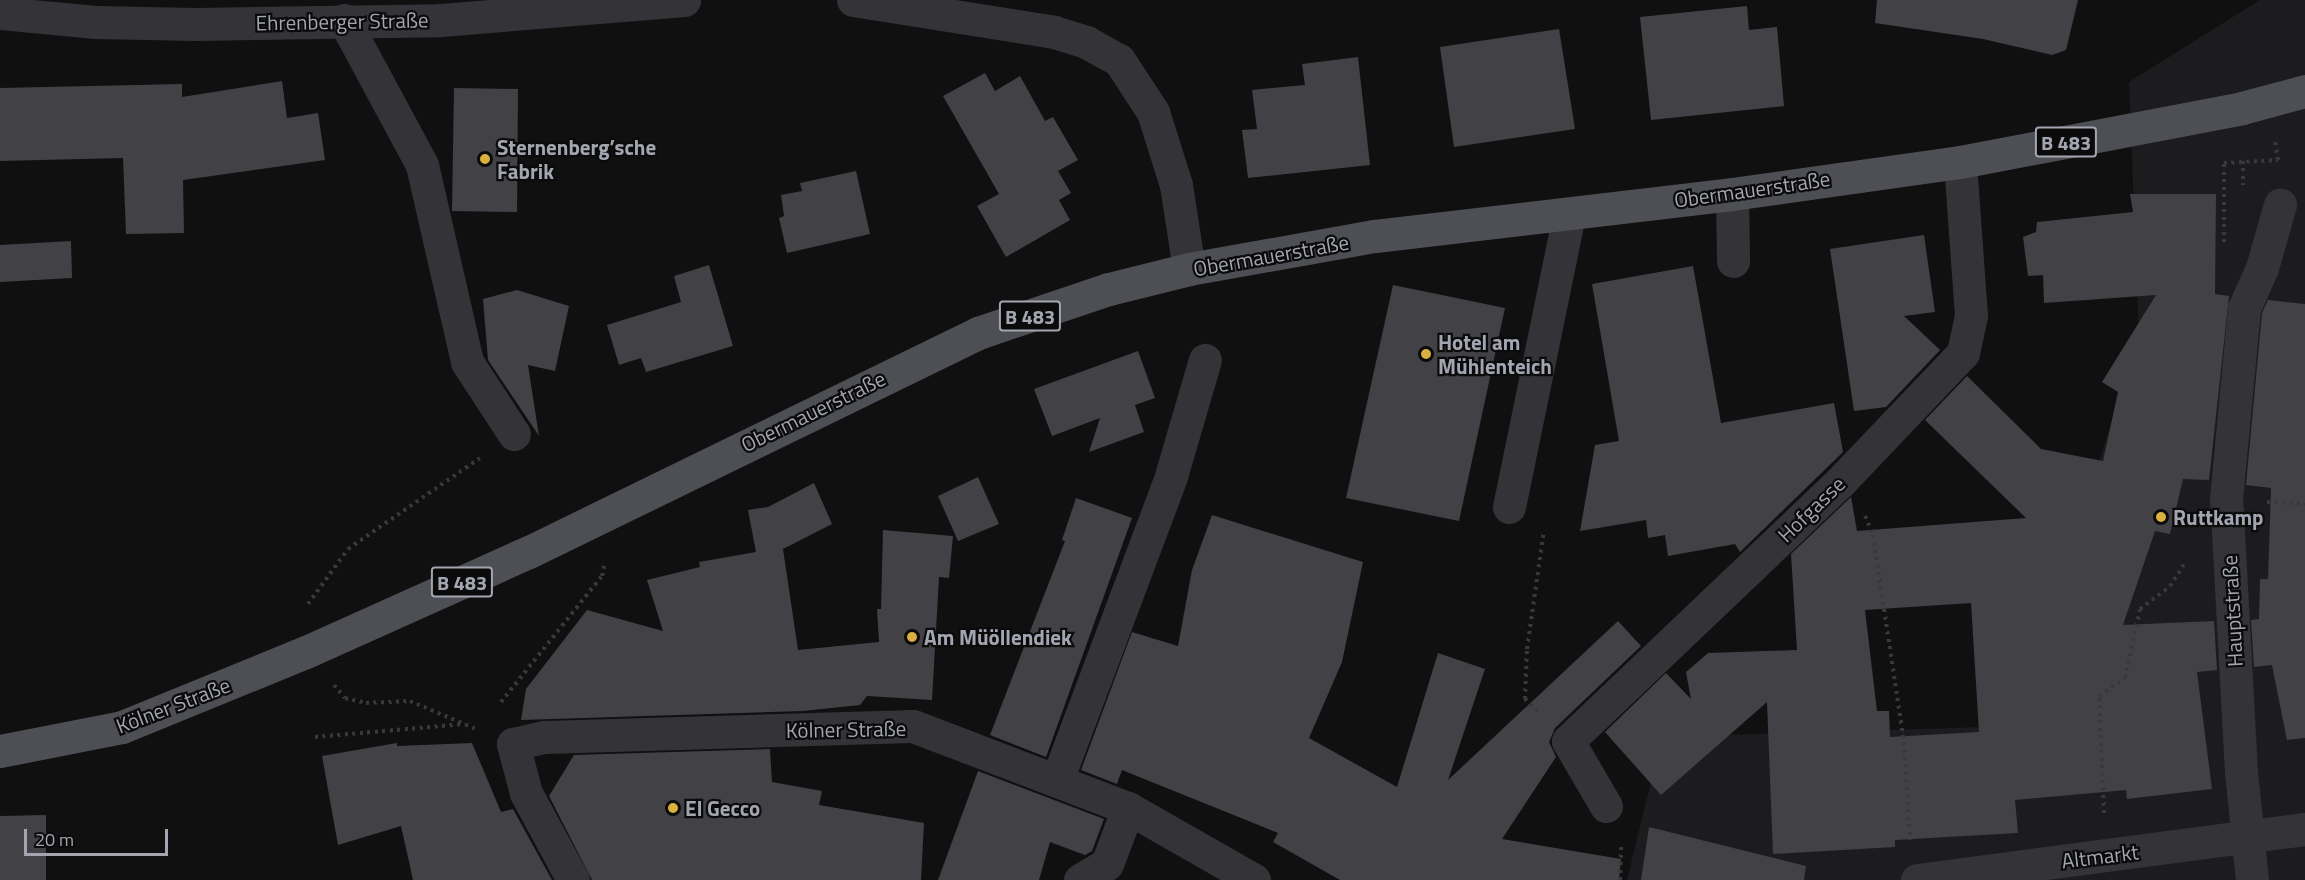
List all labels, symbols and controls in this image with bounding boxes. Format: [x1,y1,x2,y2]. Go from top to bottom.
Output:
street label: Ehrenberger Straße [255,7,429,35]
road number: B 483 [2034,125,2098,159]
place label: Sternenberg’sche Fabrik [497,134,656,184]
marker: Sternenberg’sche Fabrik [478,152,492,166]
street label: Obermauerstraße [1672,166,1832,212]
street label: Obermauerstraße [1191,229,1351,281]
road number: B 483 [998,299,1062,333]
place label: Hotel am Mühlenteich [1438,329,1552,379]
marker: Hotel am Mühlenteich [1419,347,1433,361]
street label: Obermauerstraße [737,365,889,457]
street label: Hofgasse [1772,471,1850,547]
place label: Ruttkamp [2173,504,2264,530]
marker: Ruttkamp [2154,510,2168,524]
street label: Hauptstraße [2216,555,2248,667]
road number: B 483 [430,565,494,599]
place label: Am Müöllendiek [924,624,1072,650]
marker: Am Müöllendiek [905,630,919,644]
street label: Kölner Straße [112,672,234,738]
street label: Kölner Straße [786,715,906,743]
place label: El Gecco [685,795,760,821]
marker: El Gecco [666,801,680,815]
scale bar [27,817,171,855]
text: 20 m [35,826,74,853]
street label: Altmarkt [2060,839,2140,873]

